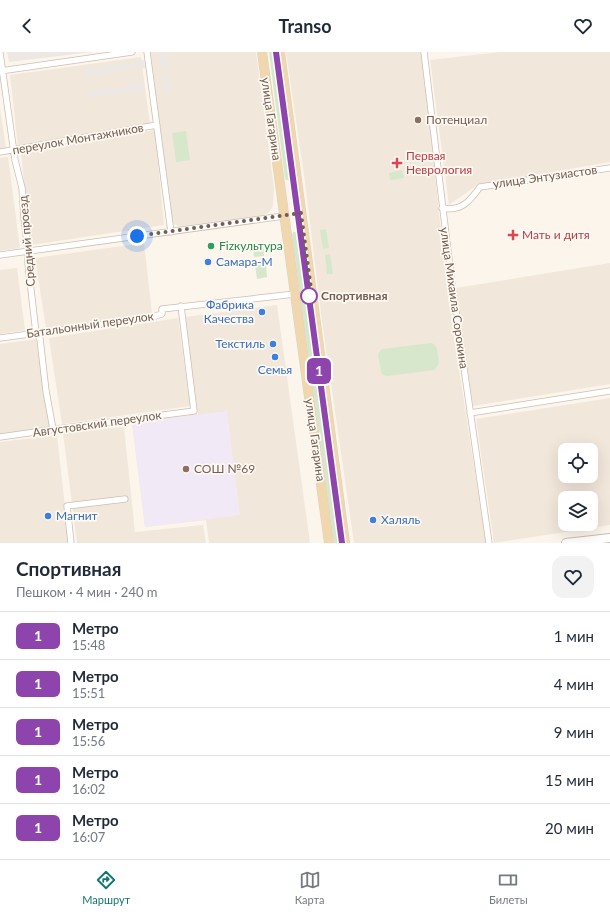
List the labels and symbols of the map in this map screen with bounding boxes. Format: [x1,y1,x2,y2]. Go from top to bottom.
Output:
street label: улица Гагарина [258,76,285,161]
place label: Потенциал [426,112,487,127]
marker: Потенциал [413,115,423,125]
street label: переулок Монтажников [11,120,145,157]
place label: Первая Неврология [406,148,472,177]
marker: Первая Неврология [391,157,403,169]
street label: улица Энтузиастов [492,162,598,191]
street label: Средний проезд [15,194,38,287]
your location [127,226,147,246]
street label: улица Михаила Сорокина [437,226,472,370]
place label: Мать и дитя [522,227,590,242]
marker: Мать и дитя [507,229,519,241]
place label: Fizкультура [219,238,283,253]
marker: Fizкультура [206,241,216,251]
place label: Самара-М [216,254,273,269]
marker: Самара-М [203,257,213,267]
marker: Спортивная [300,287,318,305]
place label: Спортивная [321,288,388,303]
place label: Фабрика Качества [204,297,254,326]
marker: Фабрика Качества [257,307,267,317]
street label: Батальонный переулок [25,308,155,341]
place label: Текстиль [216,336,265,351]
marker: Текстиль [268,339,278,349]
marker: Семья [270,352,280,362]
line badge: 1 [306,358,332,384]
place label: Семья [258,362,292,377]
street label: улица Гагарина [302,397,329,482]
street label: Августовский переулок [32,407,163,440]
place label: СОШ №69 [194,461,255,476]
marker: СОШ №69 [181,464,191,474]
place label: Магнит [56,508,98,523]
marker: Магнит [43,511,53,521]
place label: Халяль [381,512,421,527]
marker: Халяль [368,515,378,525]

